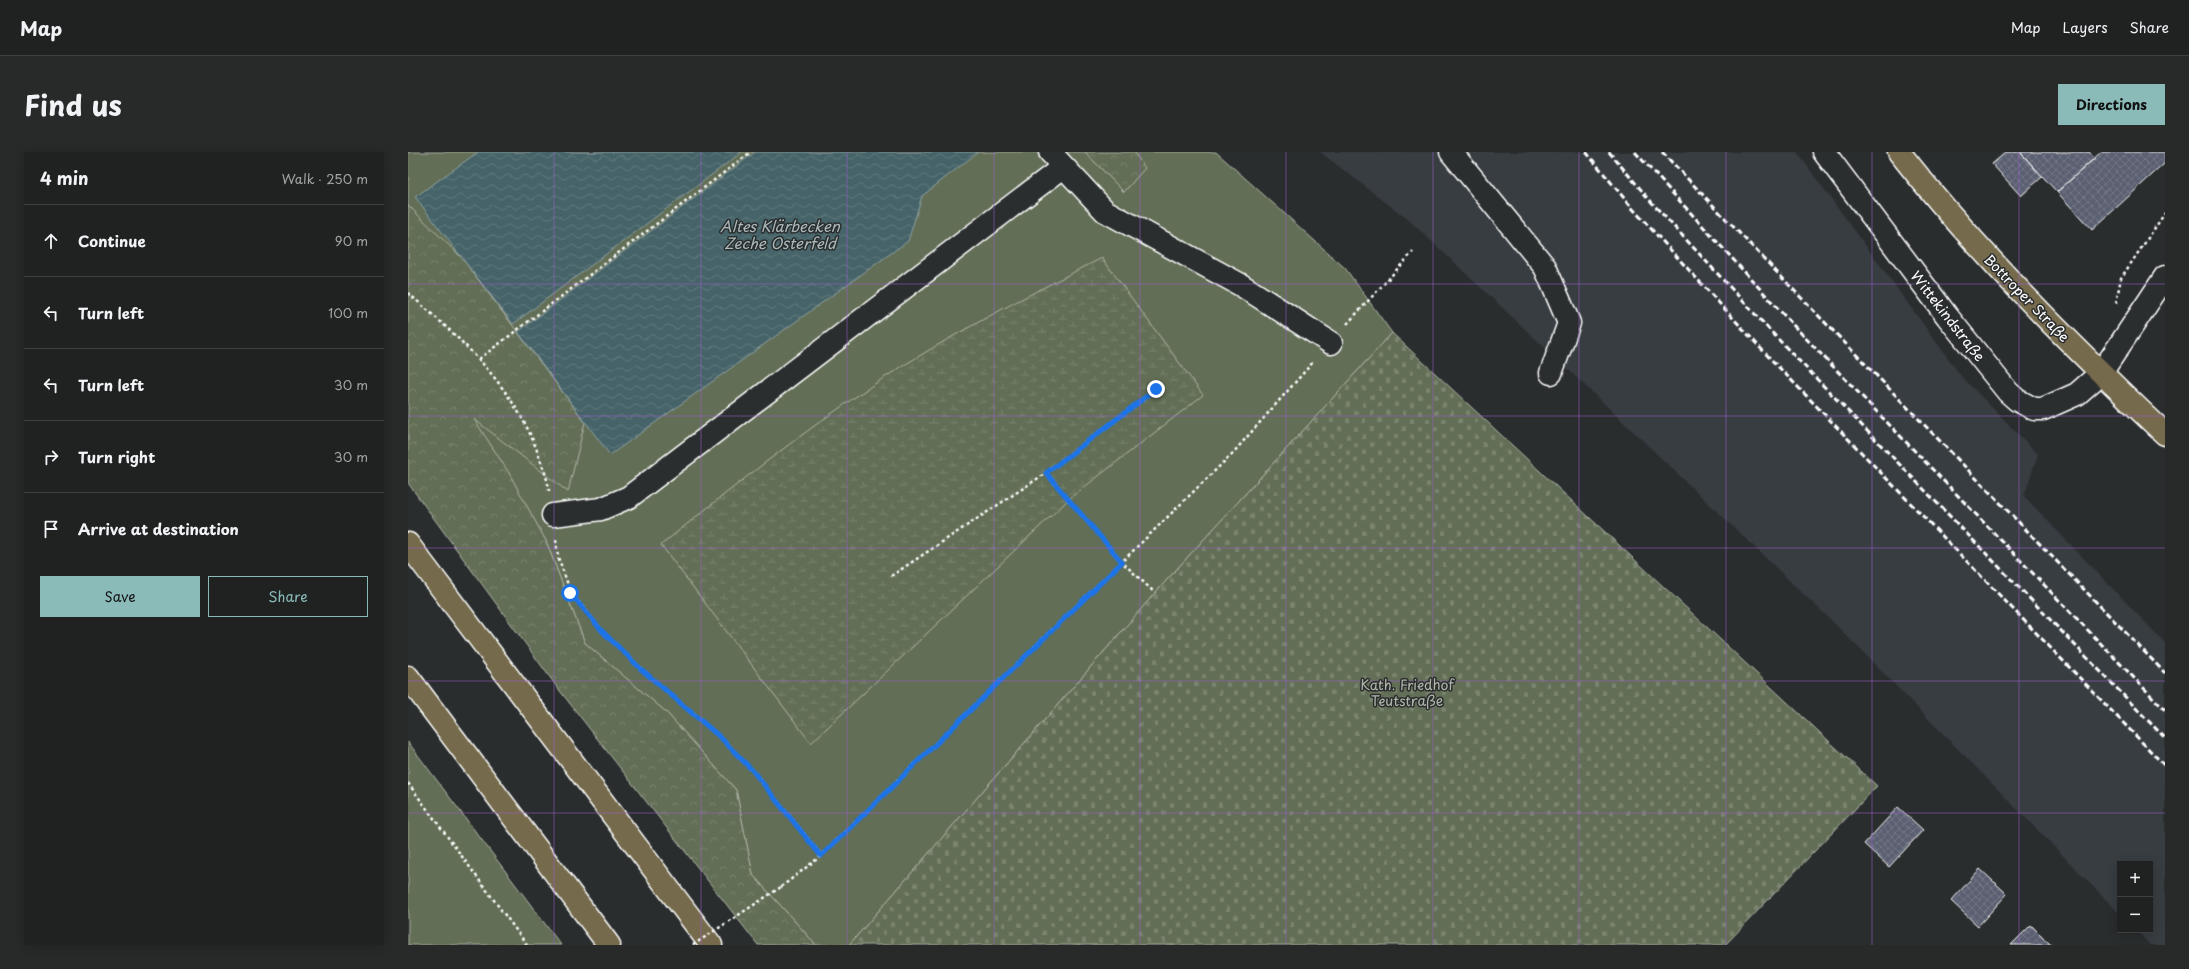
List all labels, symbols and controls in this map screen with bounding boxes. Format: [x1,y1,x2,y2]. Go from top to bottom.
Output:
text: Map [20,14,62,42]
text: Map [2011,17,2041,38]
text: Layers [2063,17,2108,38]
text: Share [2130,17,2169,38]
text: Find us [24,83,122,126]
button: Directions [2058,84,2165,125]
text: 4 min [40,165,88,191]
text: Walk · 250 m [282,169,368,188]
water label: Altes Klärbecken Zeche Osterfeld [720,214,841,254]
text: Continue [78,229,146,252]
icon: ahead [40,230,62,252]
text: 90 m [335,231,368,250]
street label: Bottroper Straße [1979,249,2075,347]
street label: Wittekindstraße [1906,266,1990,366]
text: Turn left [78,301,144,324]
icon: left [40,302,62,324]
text: 100 m [328,303,368,322]
text: Turn left [78,373,144,396]
icon: left [40,374,62,396]
text: 30 m [334,375,368,394]
route end [1147,380,1165,398]
text: Turn right [78,445,155,468]
icon: right [40,446,62,468]
text: 30 m [334,447,368,466]
text: Arrive at destination [78,517,239,540]
icon: arrive [40,518,62,540]
button: Save [40,576,200,617]
button: Share [208,576,368,617]
route start [561,584,579,602]
park label: Kath. Friedhof Teutstraße [1360,674,1455,711]
map controls [2117,861,2153,933]
button: + [2117,861,2153,897]
button: − [2117,897,2153,933]

